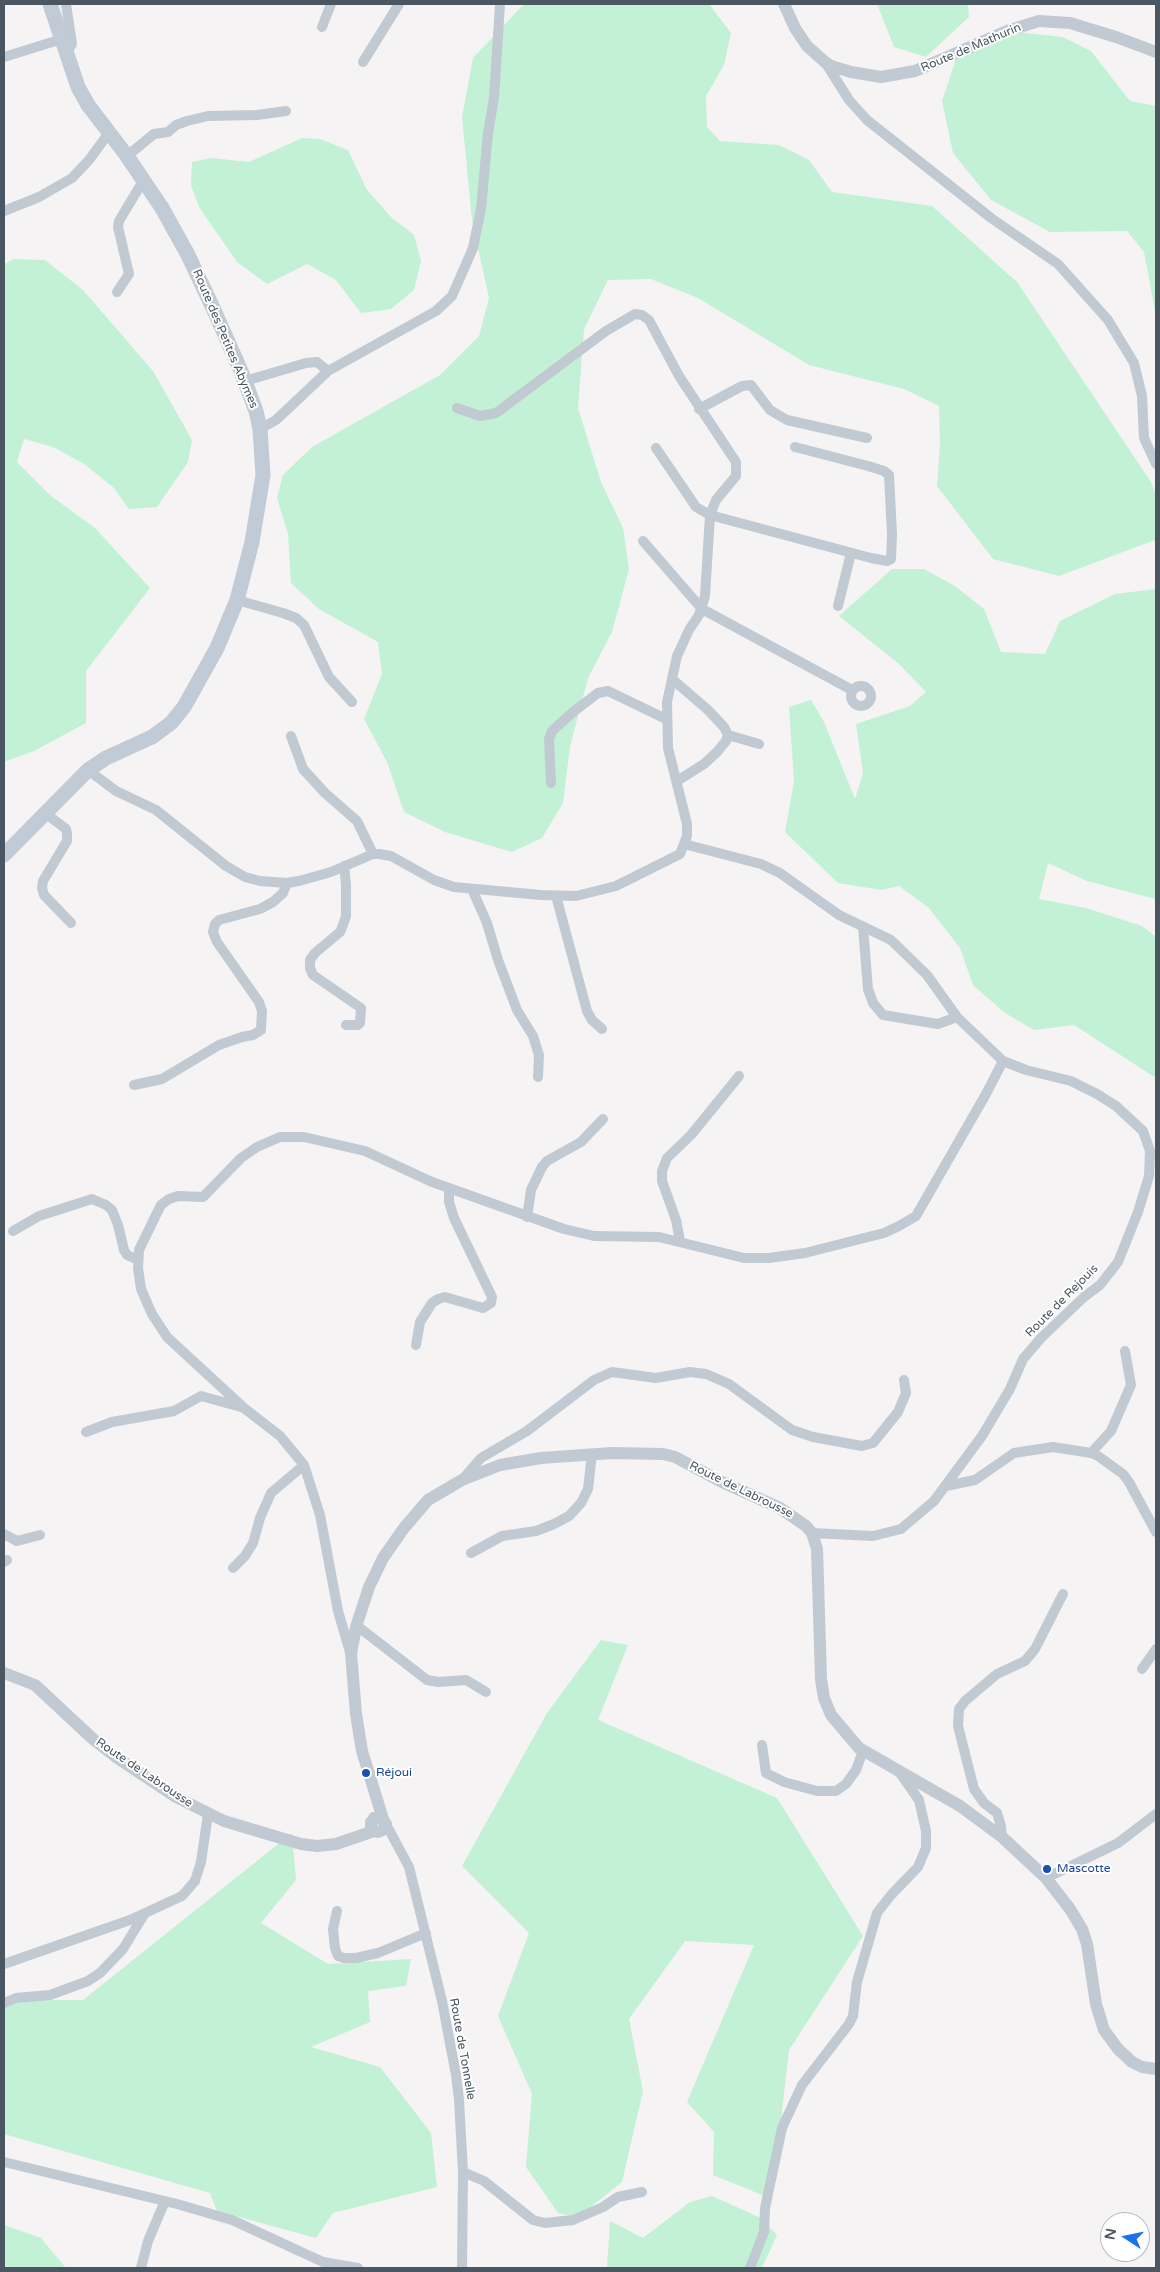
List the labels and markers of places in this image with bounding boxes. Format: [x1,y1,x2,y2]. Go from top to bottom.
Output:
place label: Réjoui [376,1766,412,1780]
marker: Réjoui [360,1767,372,1779]
place label: Mascotte [1057,1862,1111,1876]
marker: Mascotte [1041,1863,1053,1875]

